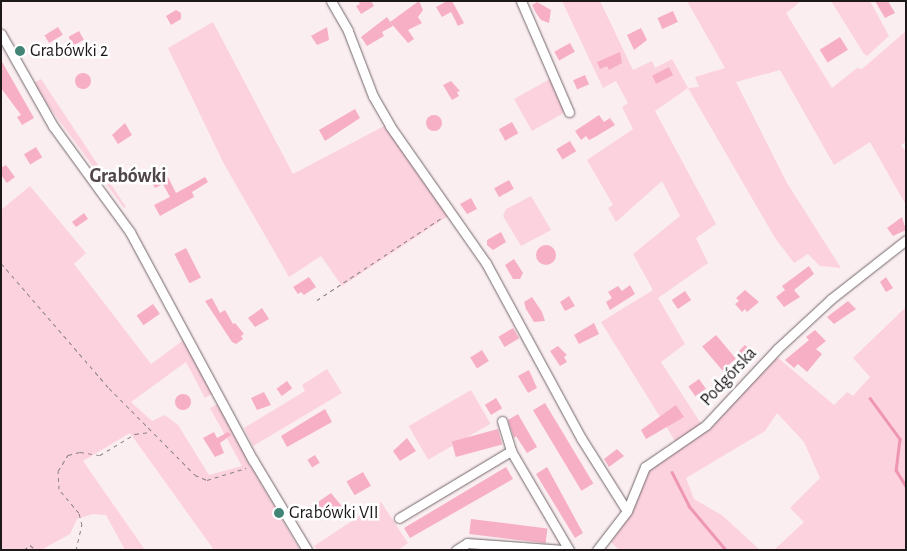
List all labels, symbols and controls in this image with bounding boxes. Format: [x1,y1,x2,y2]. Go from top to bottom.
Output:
place label: Grabówki 2 [30,40,108,62]
marker: Grabówki 2 [14,45,26,57]
district label: Grabówki [89,164,167,188]
street label: Podgórska [696,343,762,411]
place label: Grabówki VII [289,502,379,524]
marker: Grabówki VII [273,507,285,519]

